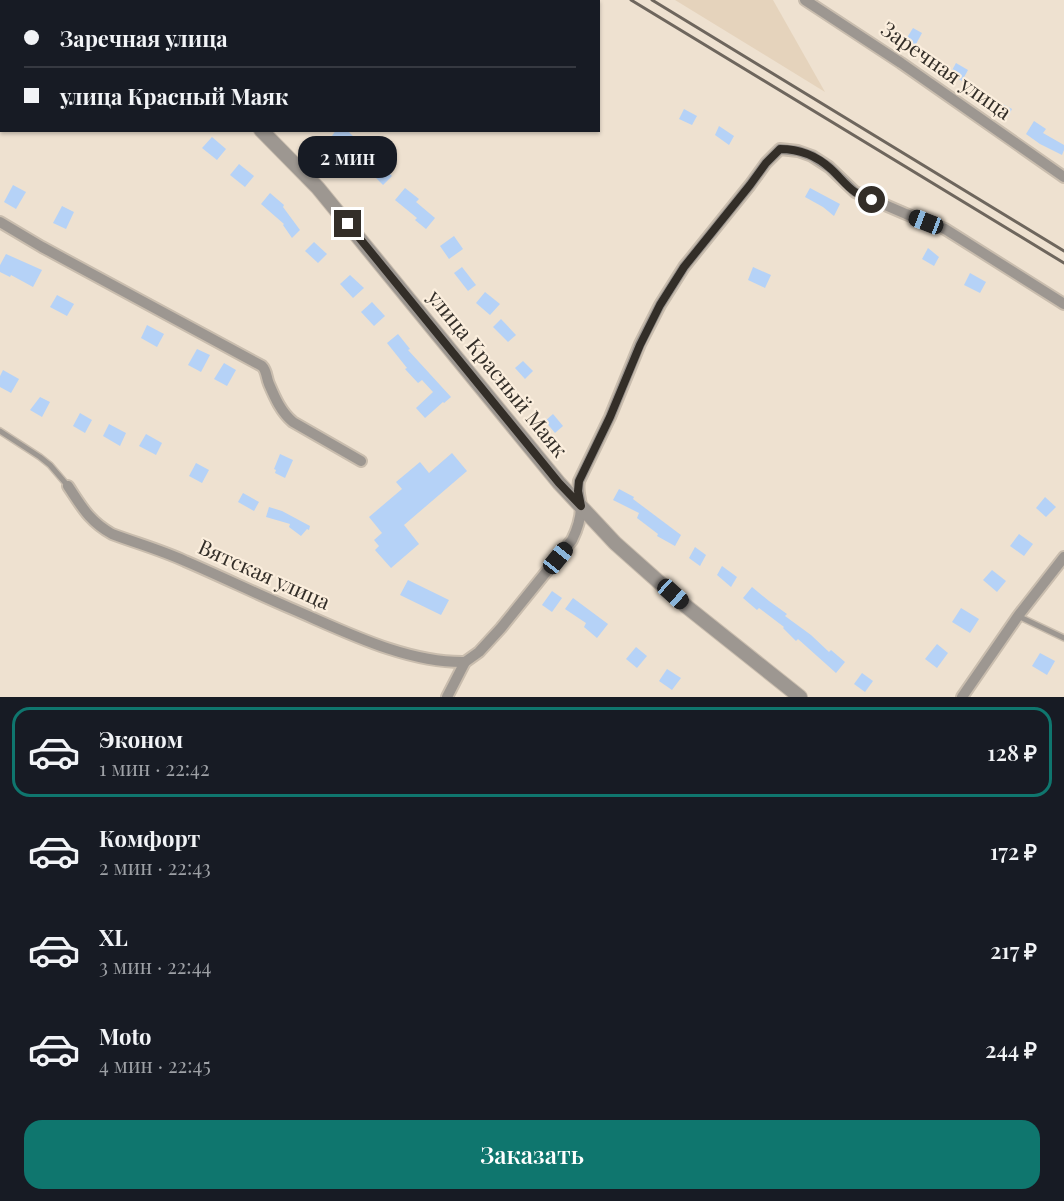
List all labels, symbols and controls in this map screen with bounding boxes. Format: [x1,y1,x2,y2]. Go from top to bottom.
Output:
street label: Заречная улица [876,14,1018,125]
text: Заречная улица [60,23,228,53]
text: улица Красный Маяк [60,81,289,111]
callout: 2 мин [298,137,398,179]
text: 2 мин [320,143,375,170]
route start [858,186,885,213]
car [906,207,946,237]
route end [334,210,361,237]
street label: улица Красный Маяк [422,282,575,462]
street label: Вятская улица [194,532,336,615]
car [540,538,576,578]
car [654,575,692,613]
text: Эконом [99,724,183,754]
icon: car [27,725,81,779]
text: 128 ₽ [987,737,1037,767]
text: 1 мин · 22:42 [99,754,210,781]
text: Комфорт [99,823,200,853]
icon: car [27,824,81,878]
text: 172 ₽ [990,836,1037,866]
text: 2 мин · 22:43 [99,853,211,880]
text: XL [99,922,128,952]
icon: car [27,923,81,977]
text: 217 ₽ [990,935,1037,965]
text: 3 мин · 22:44 [99,952,211,979]
text: Moto [99,1021,152,1051]
icon: car [27,1022,81,1076]
text: 244 ₽ [985,1034,1037,1064]
text: 4 мин · 22:45 [99,1051,211,1078]
button: Заказать [24,1120,1040,1189]

